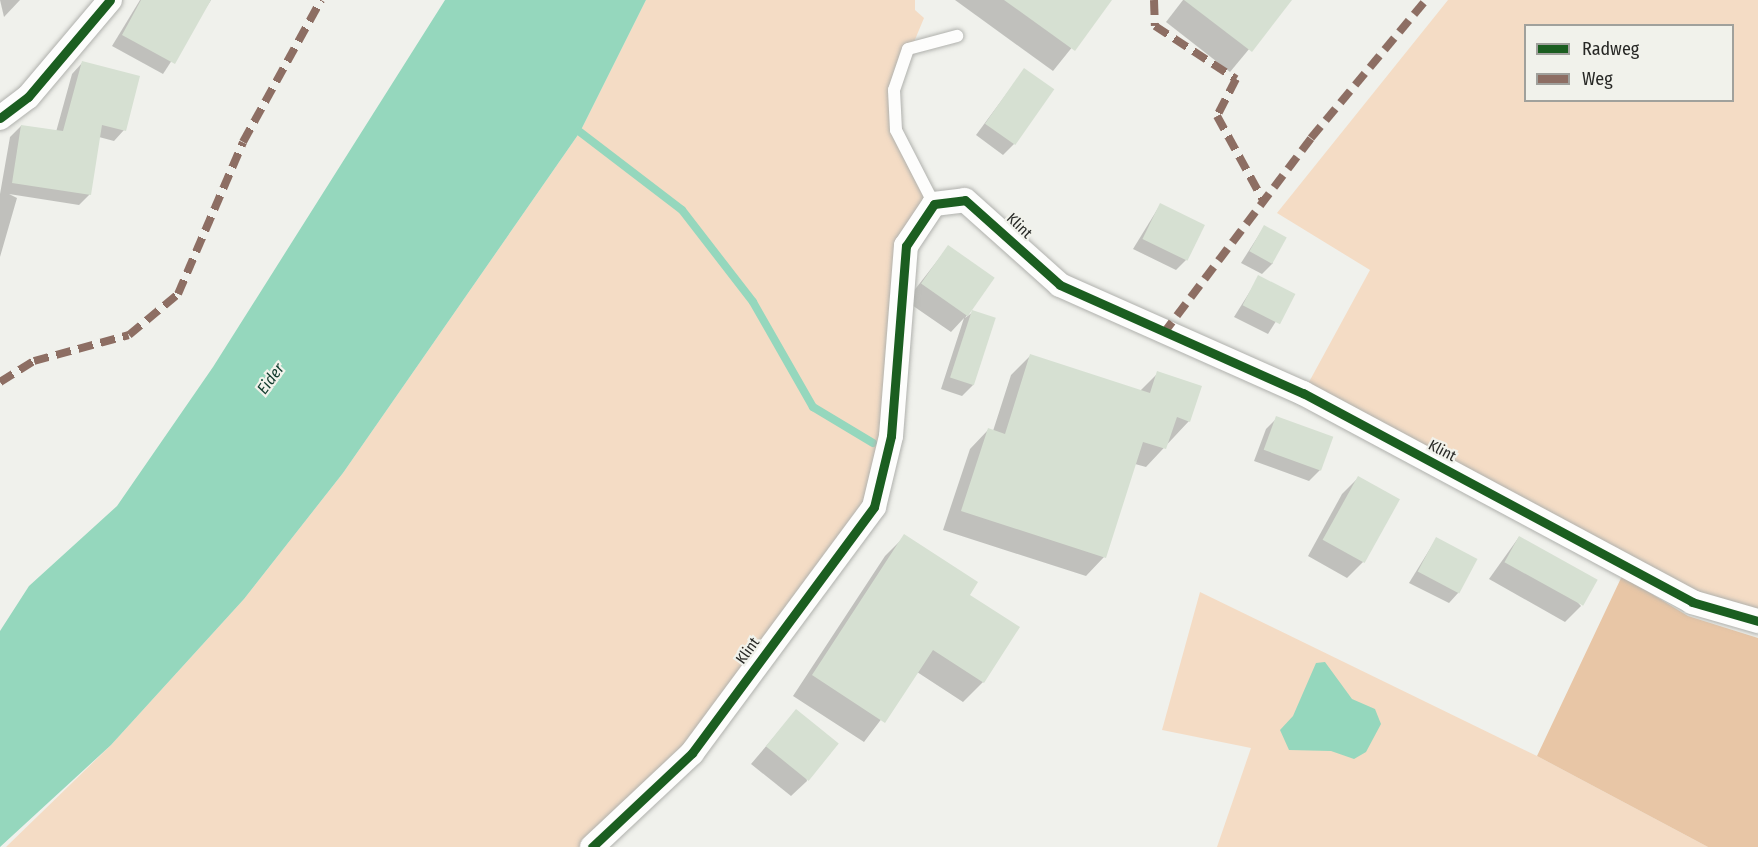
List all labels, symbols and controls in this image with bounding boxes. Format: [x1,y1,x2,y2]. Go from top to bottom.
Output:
legend [1524,24,1734,102]
text: Radweg [1582,38,1639,60]
text: Weg [1582,68,1613,90]
street label: Klint [1003,210,1035,242]
water label: Eider [253,360,289,398]
street label: Klint [1425,436,1459,466]
street label: Klint [732,634,764,668]

